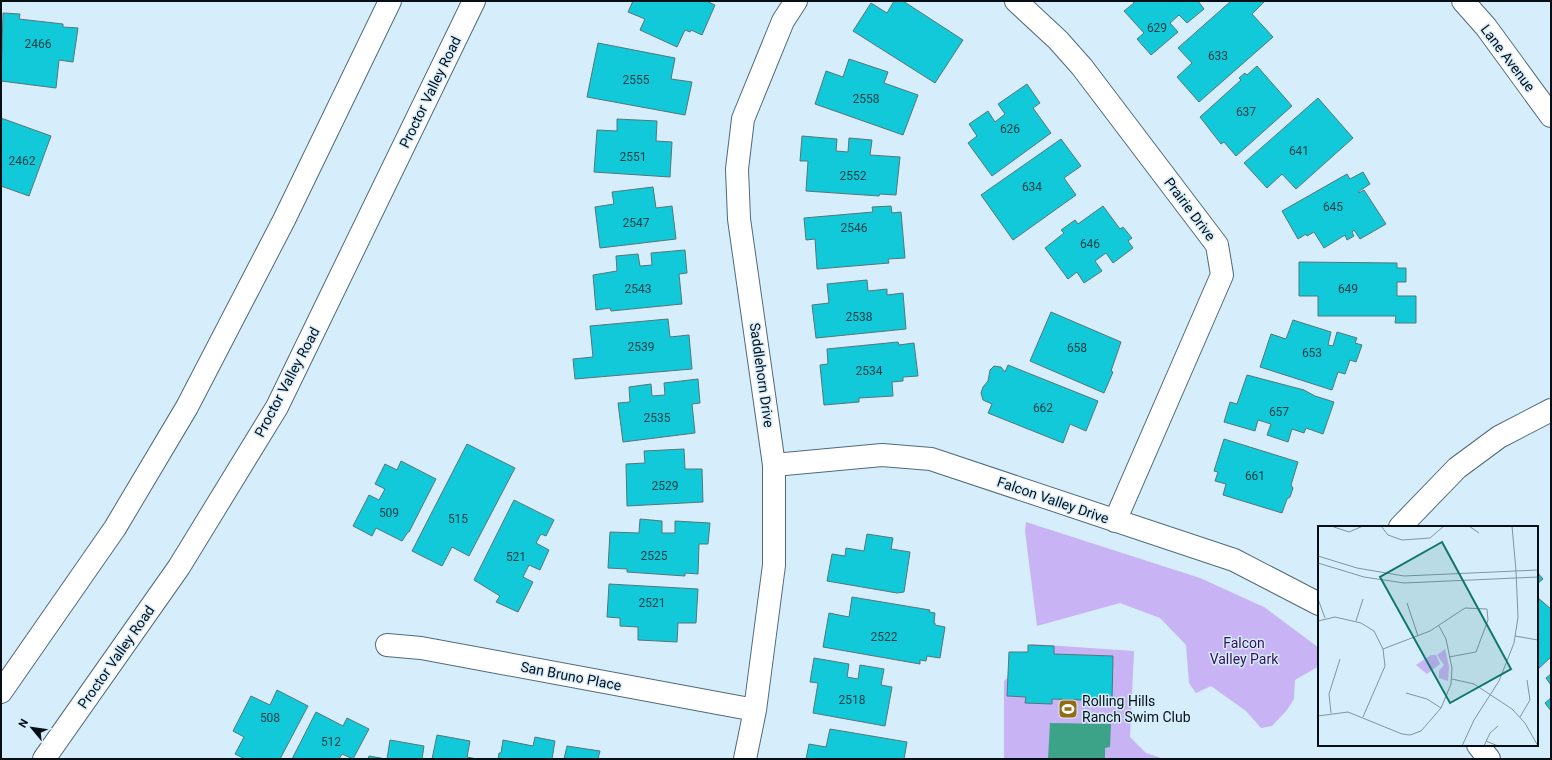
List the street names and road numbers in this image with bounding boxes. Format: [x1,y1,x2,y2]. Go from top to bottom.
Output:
street label: Lane Avenue [1478,21,1538,95]
street label: Proctor Valley Road [396,34,464,150]
street label: Prairie Drive [1161,174,1219,244]
street label: Saddlehorn Drive [747,322,777,428]
street label: Proctor Valley Road [251,324,323,440]
street label: Falcon Valley Drive [995,473,1111,527]
street label: Proctor Valley Road [74,602,158,712]
street label: San Bruno Place [519,658,623,694]

